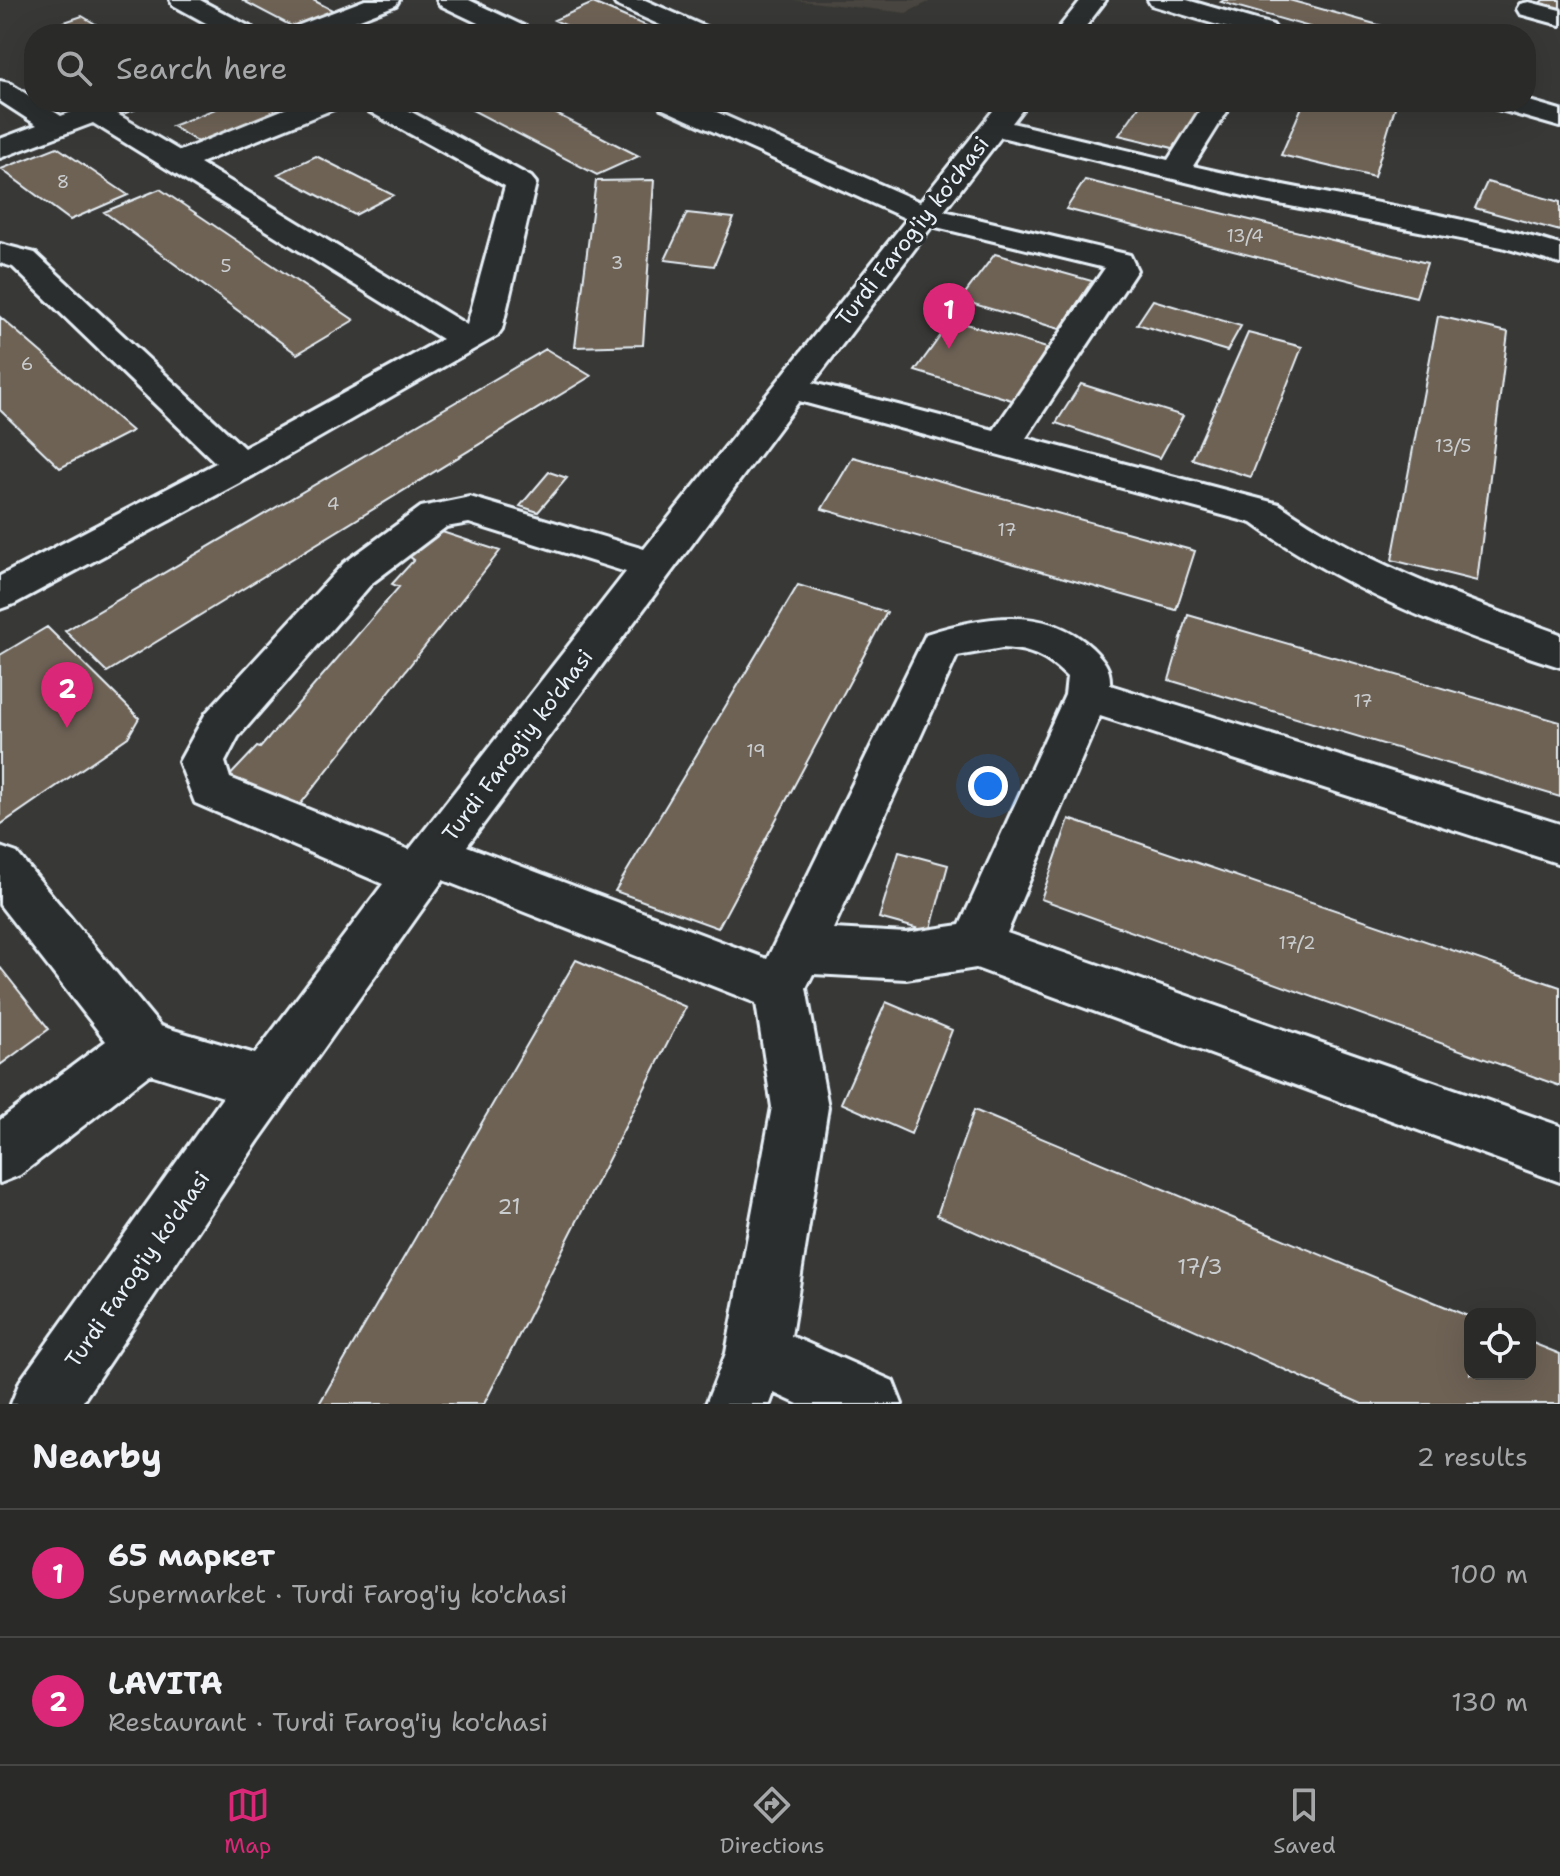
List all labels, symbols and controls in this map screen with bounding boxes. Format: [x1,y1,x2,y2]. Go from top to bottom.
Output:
search box [24,24,1536,112]
icon: search [52,46,96,90]
text: Search here [116,48,287,89]
street label: Turdi Farog'iy ko'chasi [829,130,996,332]
house number: 8 [57,170,69,194]
house number: 13/4 [1226,224,1264,248]
house number: 3 [611,251,623,275]
house number: 5 [220,254,232,278]
pin: 1 [923,283,975,349]
house number: 6 [21,352,33,376]
house number: 13/5 [1435,434,1471,458]
house number: 4 [327,492,339,516]
house number: 17 [997,518,1017,542]
street label: Turdi Farog'iy ko'chasi [436,643,599,847]
pin: 2 [41,662,93,728]
house number: 17 [1353,689,1373,713]
house number: 19 [746,739,766,763]
your location [968,766,1008,806]
house number: 17/2 [1279,931,1315,955]
street label: Turdi Farog'iy ko'chasi [59,1165,216,1373]
house number: 21 [497,1192,521,1221]
house number: 17/3 [1177,1252,1223,1281]
map controls [1464,1308,1536,1380]
button: locate [1464,1308,1536,1380]
text: Nearby [32,1433,162,1479]
text: 2 results [1416,1439,1528,1474]
text: 65 маркет [108,1535,275,1576]
text: 1 [52,1556,64,1591]
text: 100 m [1450,1556,1528,1591]
text: Supermarket · Turdi Farog'iy ko'chasi [108,1576,567,1611]
text: LAVITA [108,1663,223,1704]
text: 2 [49,1684,67,1719]
text: 130 m [1451,1684,1528,1719]
text: Restaurant · Turdi Farog'iy ko'chasi [108,1704,548,1739]
tab: Map [224,1783,271,1860]
tab: Directions [720,1783,825,1860]
tab: Saved [1273,1783,1336,1860]

